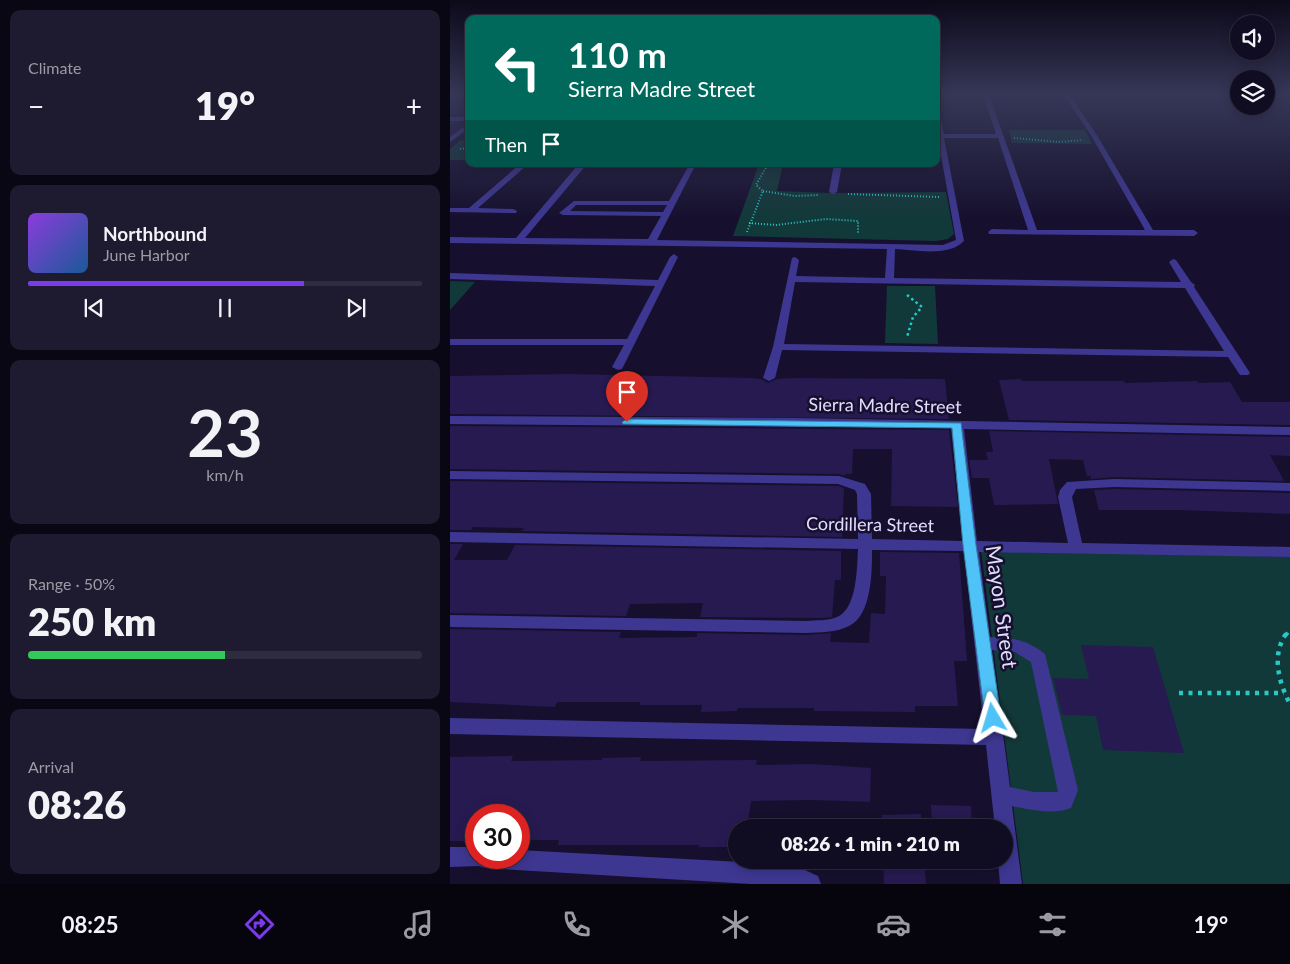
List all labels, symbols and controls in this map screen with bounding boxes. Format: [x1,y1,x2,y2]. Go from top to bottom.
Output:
map controls [1230,15,1275,115]
button: sound [1230,15,1275,60]
text: 110 m [568,33,667,75]
icon: left [485,35,550,100]
text: Climate [28,58,81,77]
button: layers [1230,70,1275,115]
text: Sierra Madre Street [568,75,755,102]
text: 19° [195,82,255,128]
text: − [28,89,44,123]
text: + [406,89,422,123]
icon: arrive [537,130,565,158]
text: Then [485,133,527,156]
text: Northbound [103,222,207,245]
text: June Harbor [103,245,190,264]
icon: previous [80,294,108,322]
icon: pause [211,294,239,322]
icon: next [342,294,370,322]
pin [606,371,648,422]
icon: arrive [613,378,641,406]
text: 23 [187,393,263,471]
street label: Sierra Madre Street [808,393,962,417]
text: km/h [206,465,244,484]
street label: Cordillera Street [806,512,935,536]
street label: Mayon Street [981,544,1024,670]
text: Range · 50% [28,574,115,593]
text: 250 km [28,598,156,644]
position arrow [966,691,1018,743]
text: Arrival [28,757,74,776]
text: 08:26 [28,781,126,827]
speed limit sign: 30 [465,804,530,869]
text: 08:26 · 1 min · 210 m [781,832,960,855]
icon: directions [242,907,277,942]
icon: music [401,907,436,942]
icon: phone [559,907,594,942]
icon: climate [718,907,753,942]
icon: car [876,907,911,942]
icon: filters [1035,907,1070,942]
text: 08:25 [62,911,119,938]
text: 19° [1193,911,1228,938]

